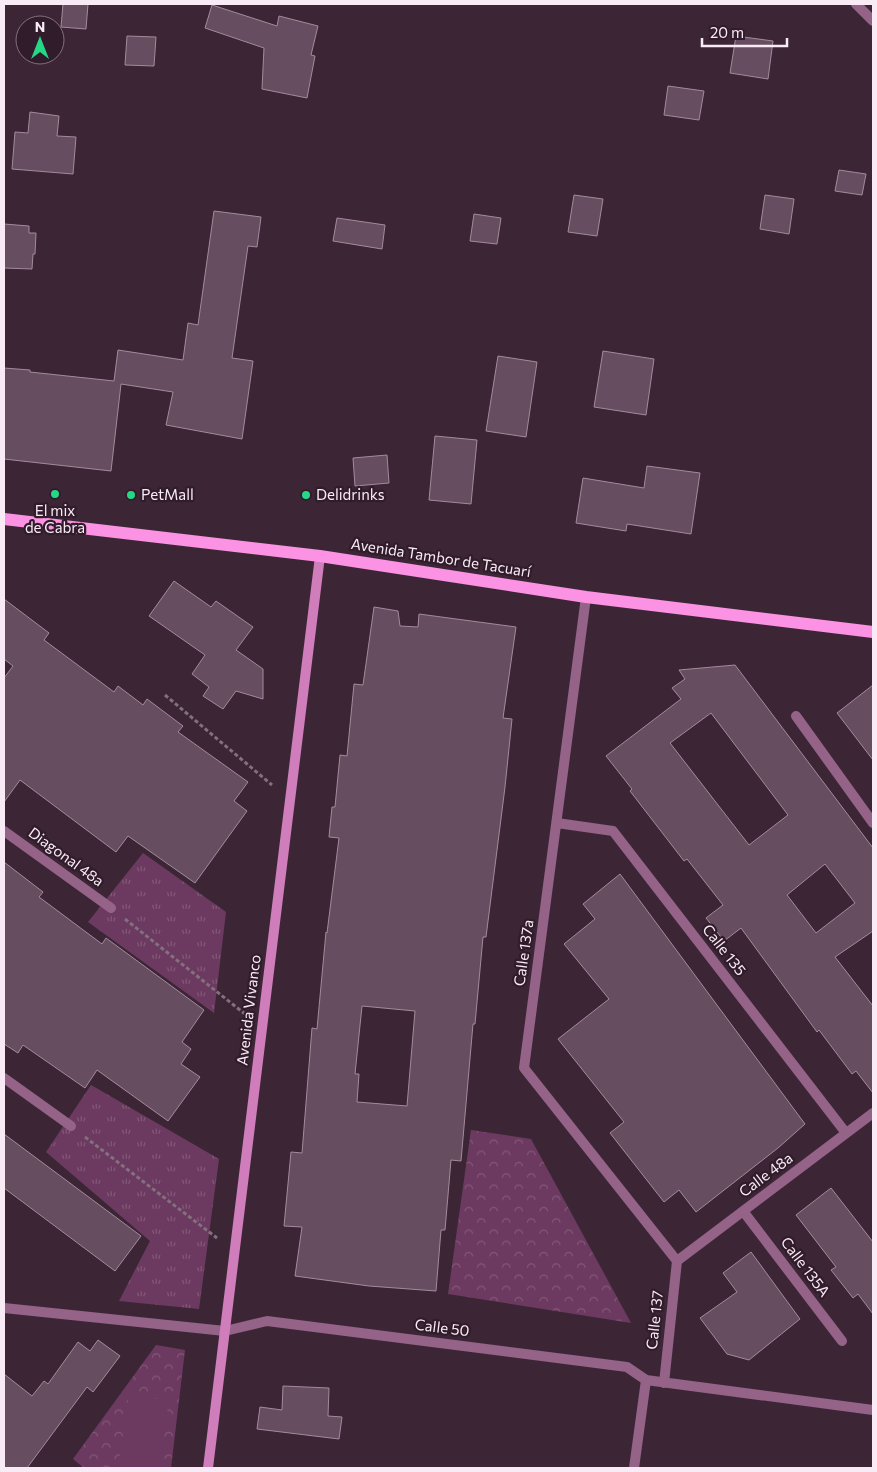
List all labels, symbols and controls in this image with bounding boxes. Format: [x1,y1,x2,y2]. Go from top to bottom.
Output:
north arrow [15,15,65,65]
scale bar [702,15,787,47]
text: N [35,18,45,35]
text: 20 m [710,23,744,41]
place label: PetMall [141,485,194,503]
place label: Delidrinks [316,485,385,503]
marker: El mix de Cabra [49,488,61,500]
marker: PetMall [125,489,137,501]
marker: Delidrinks [300,489,312,501]
place label: El mix de Cabra [25,501,85,536]
street label: Avenida Tambor de Tacuarí [350,534,534,580]
street label: Diagonal 48a [25,823,108,890]
street label: Calle 137a [509,918,537,987]
street label: Calle 135 [699,920,750,979]
street label: Avenida Vivanco [232,953,264,1066]
street label: Calle 48a [735,1148,796,1200]
street label: Calle 135A [778,1233,834,1300]
street label: Calle 137 [642,1289,666,1350]
street label: Calle 50 [414,1315,470,1339]

